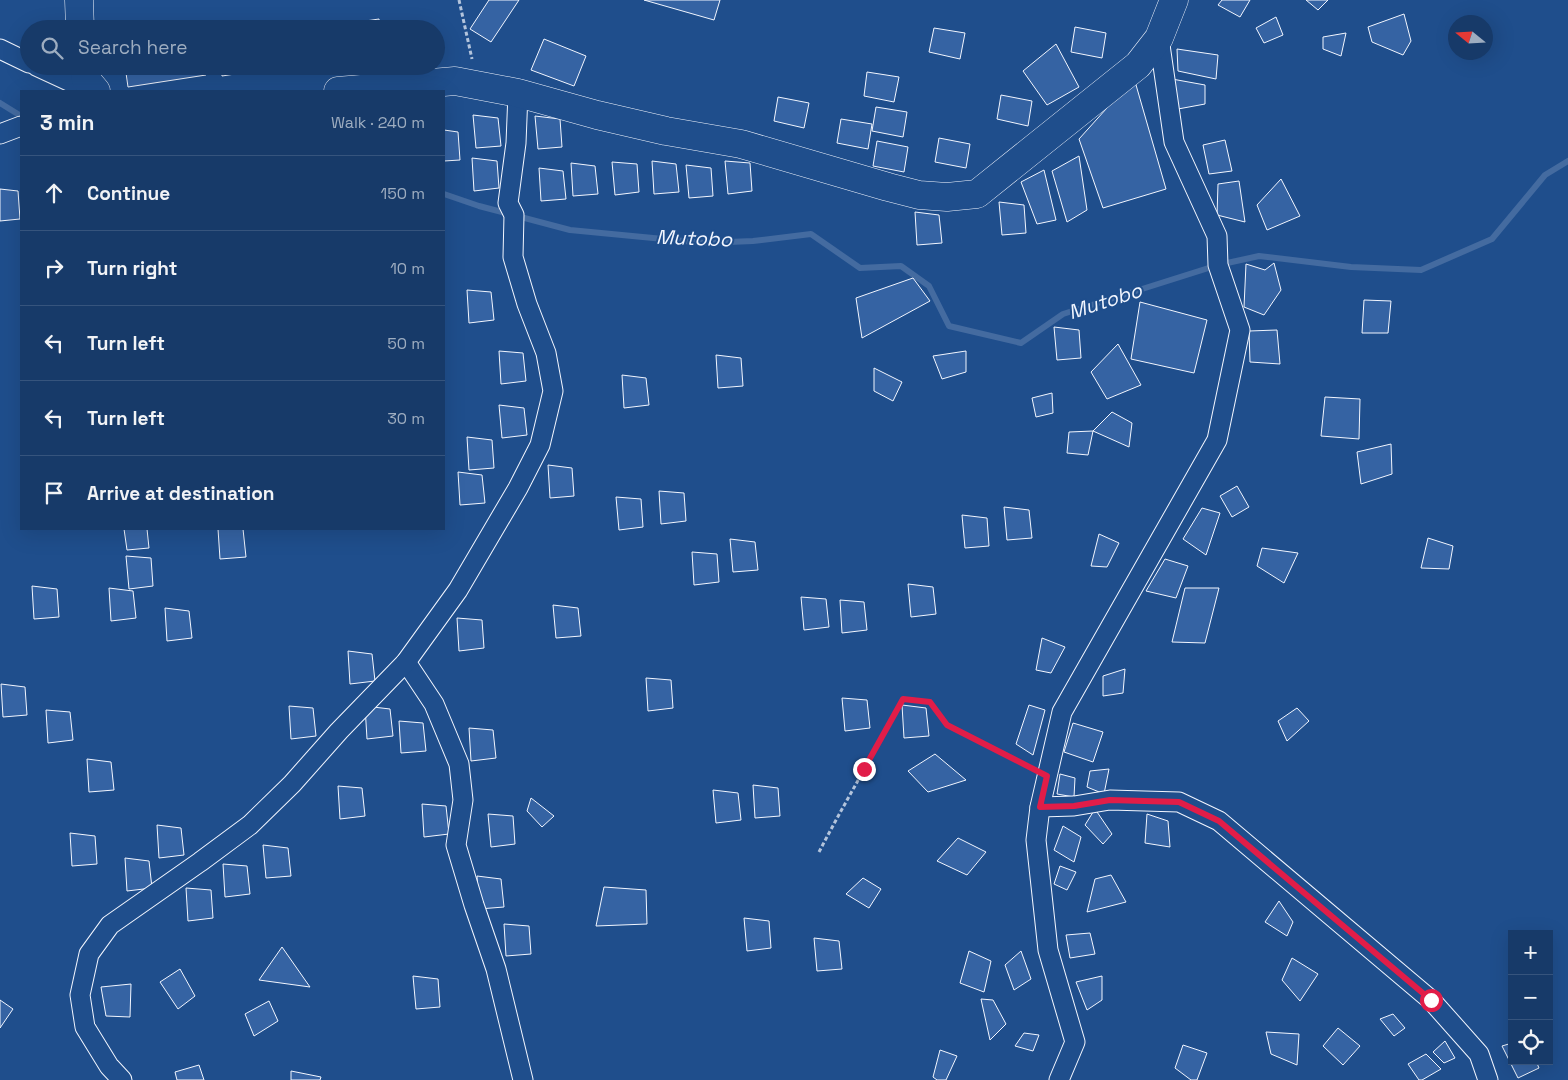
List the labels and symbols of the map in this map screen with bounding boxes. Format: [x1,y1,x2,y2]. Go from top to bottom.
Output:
north arrow [1448,15,1493,60]
water label: Mutobo [656,224,733,252]
water label: Mutobo [1065,277,1146,325]
route end [853,758,876,781]
route start [1420,989,1443,1012]

